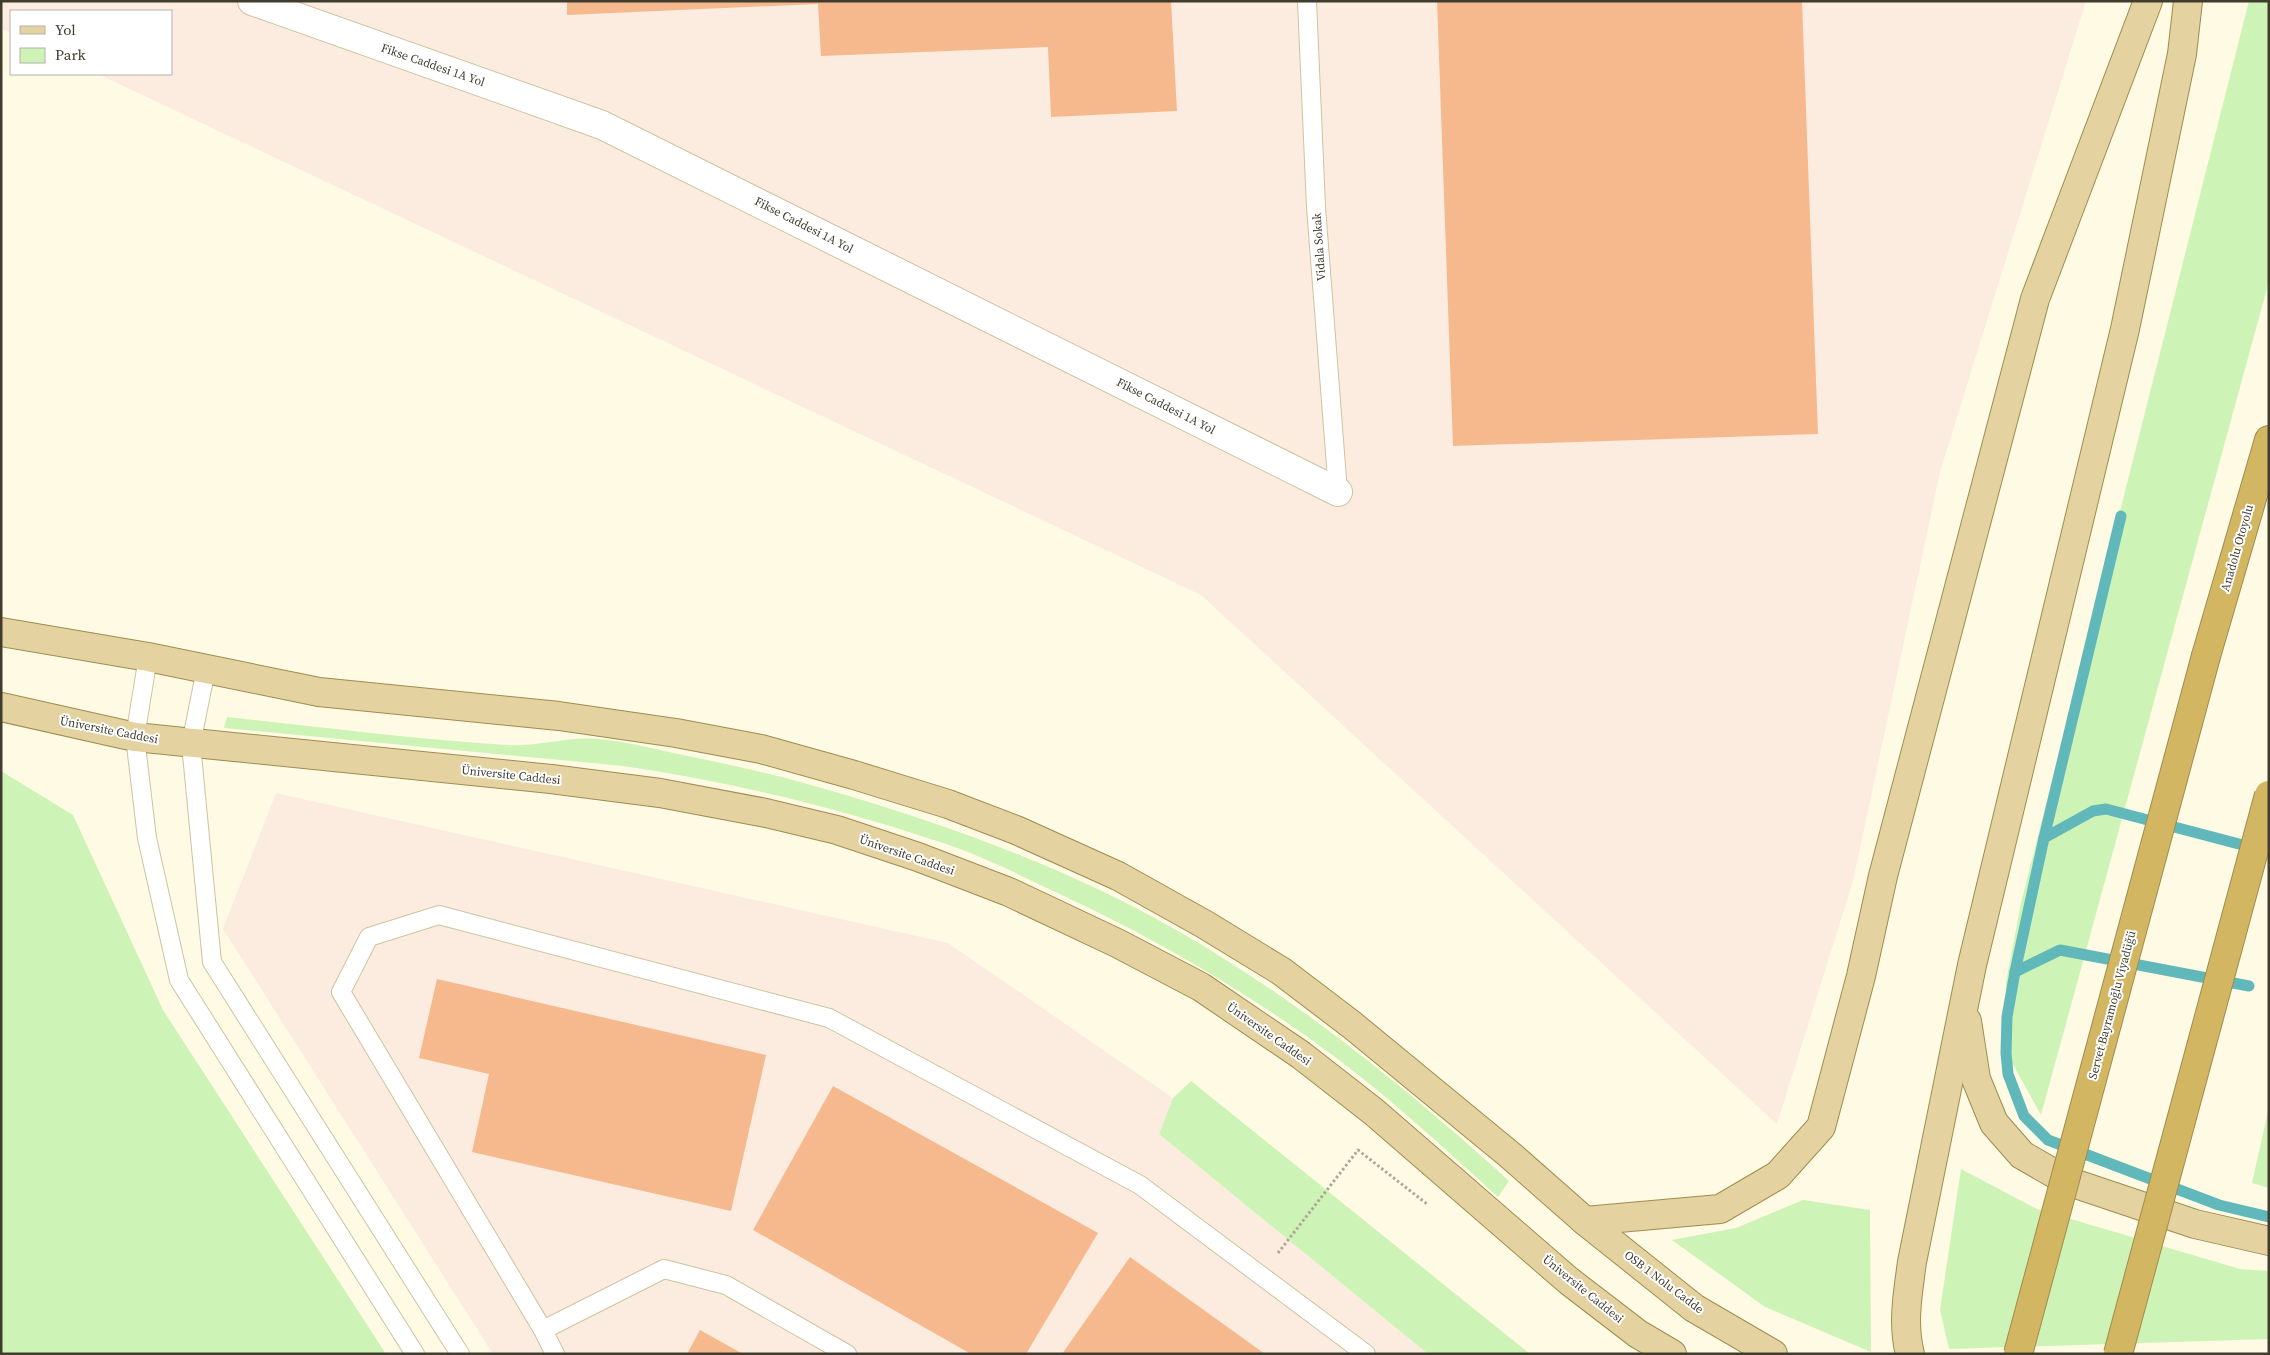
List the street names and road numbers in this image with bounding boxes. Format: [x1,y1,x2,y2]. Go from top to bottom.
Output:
street label: Fikse Caddesi 1A Yol [379,40,487,90]
street label: Fikse Caddesi 1A Yol [752,193,857,257]
street label: Vidala Sokak [1309,212,1329,282]
street label: Fikse Caddesi 1A Yol [1114,374,1219,438]
street label: Anadolu Otoyolu [2217,503,2257,593]
street label: Üniversite Caddesi [59,713,160,747]
street label: Üniversite Caddesi [461,762,562,788]
street label: Üniversite Caddesi [857,831,957,879]
street label: Servet Bayramoğlu Viyadüğü [2084,929,2140,1081]
street label: Üniversite Caddesi [1224,999,1315,1069]
street label: OSB 1 Nolu Cadde [1621,1247,1707,1317]
street label: Üniversite Caddesi [1539,1251,1627,1327]

